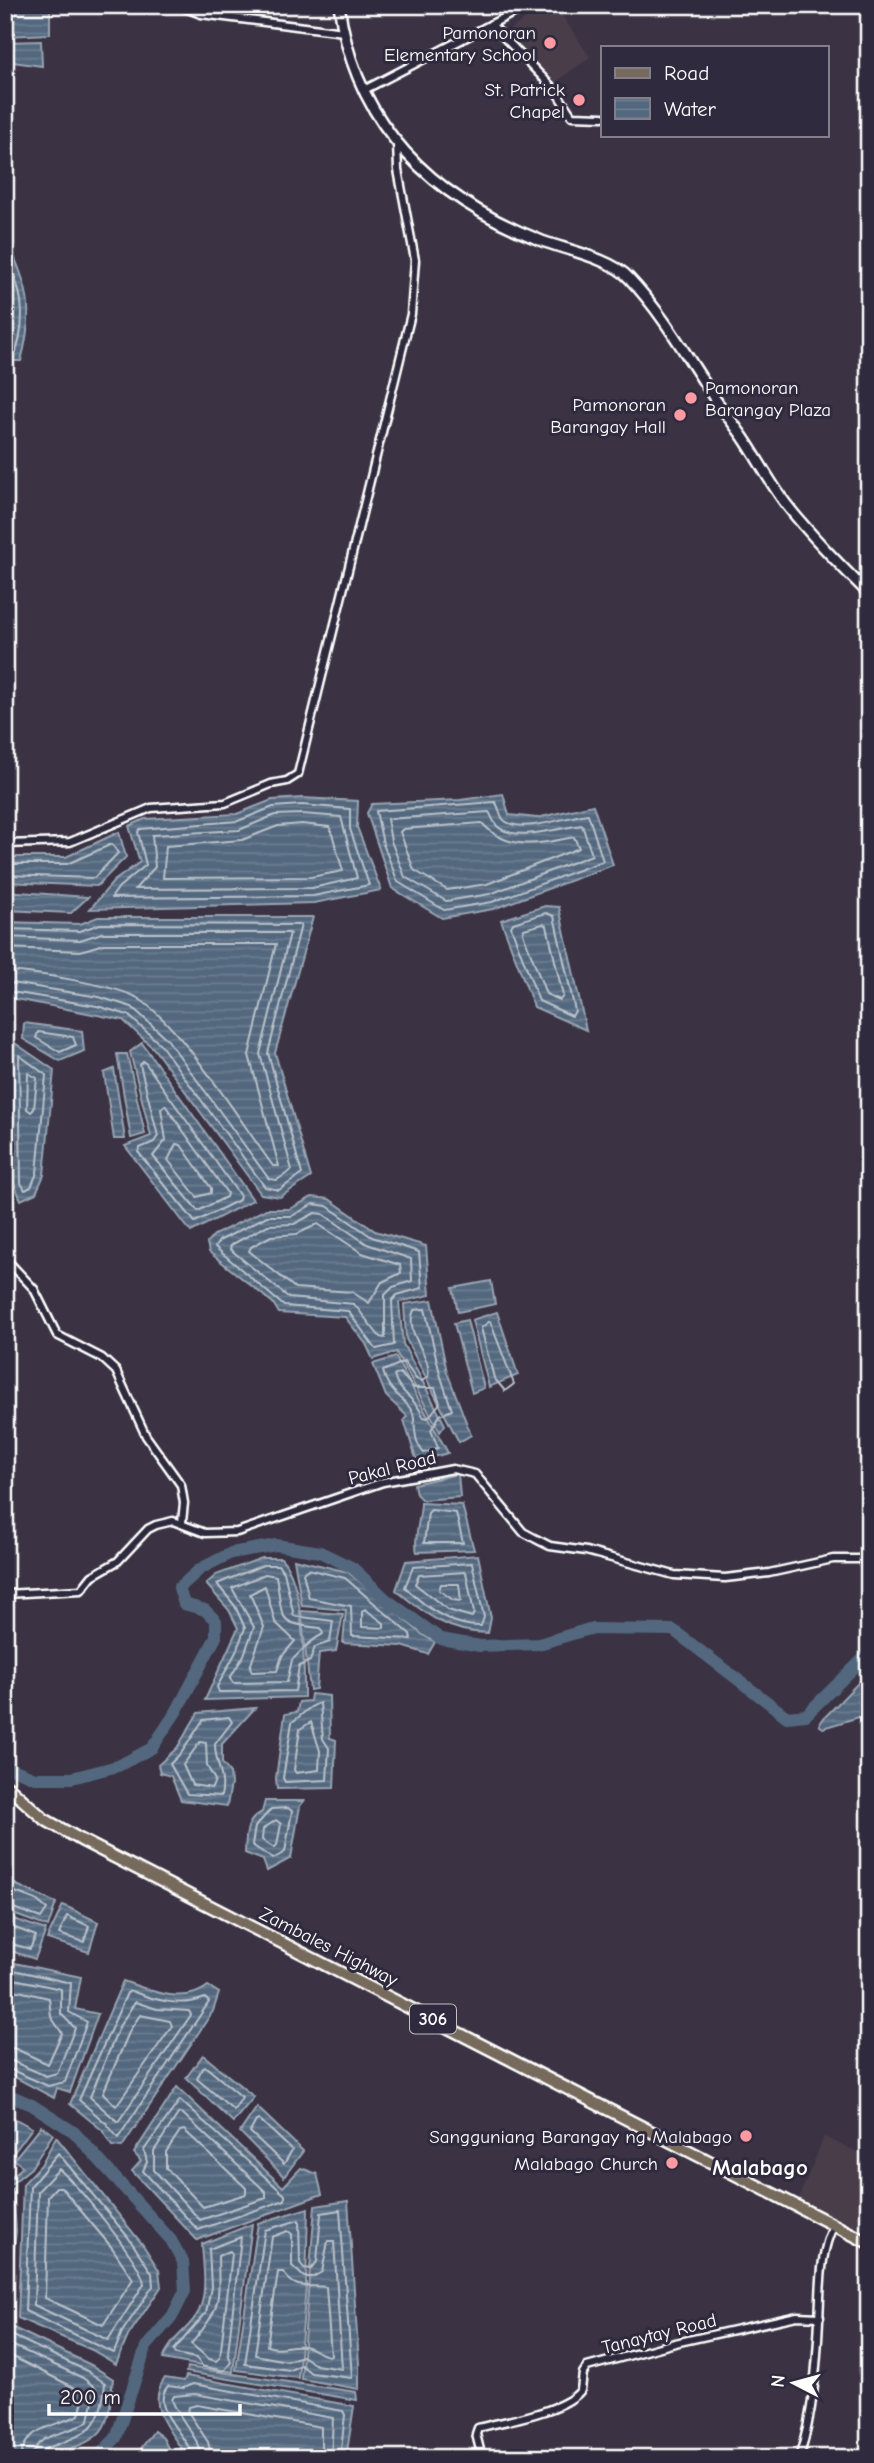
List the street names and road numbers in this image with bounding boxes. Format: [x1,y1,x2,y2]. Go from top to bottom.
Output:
street label: Pakal Road [346,1446,438,1490]
street label: Zambales Highway [256,1903,402,1991]
road number: 306 [410,2005,456,2034]
street label: Tanaytay Road [600,2309,719,2359]

